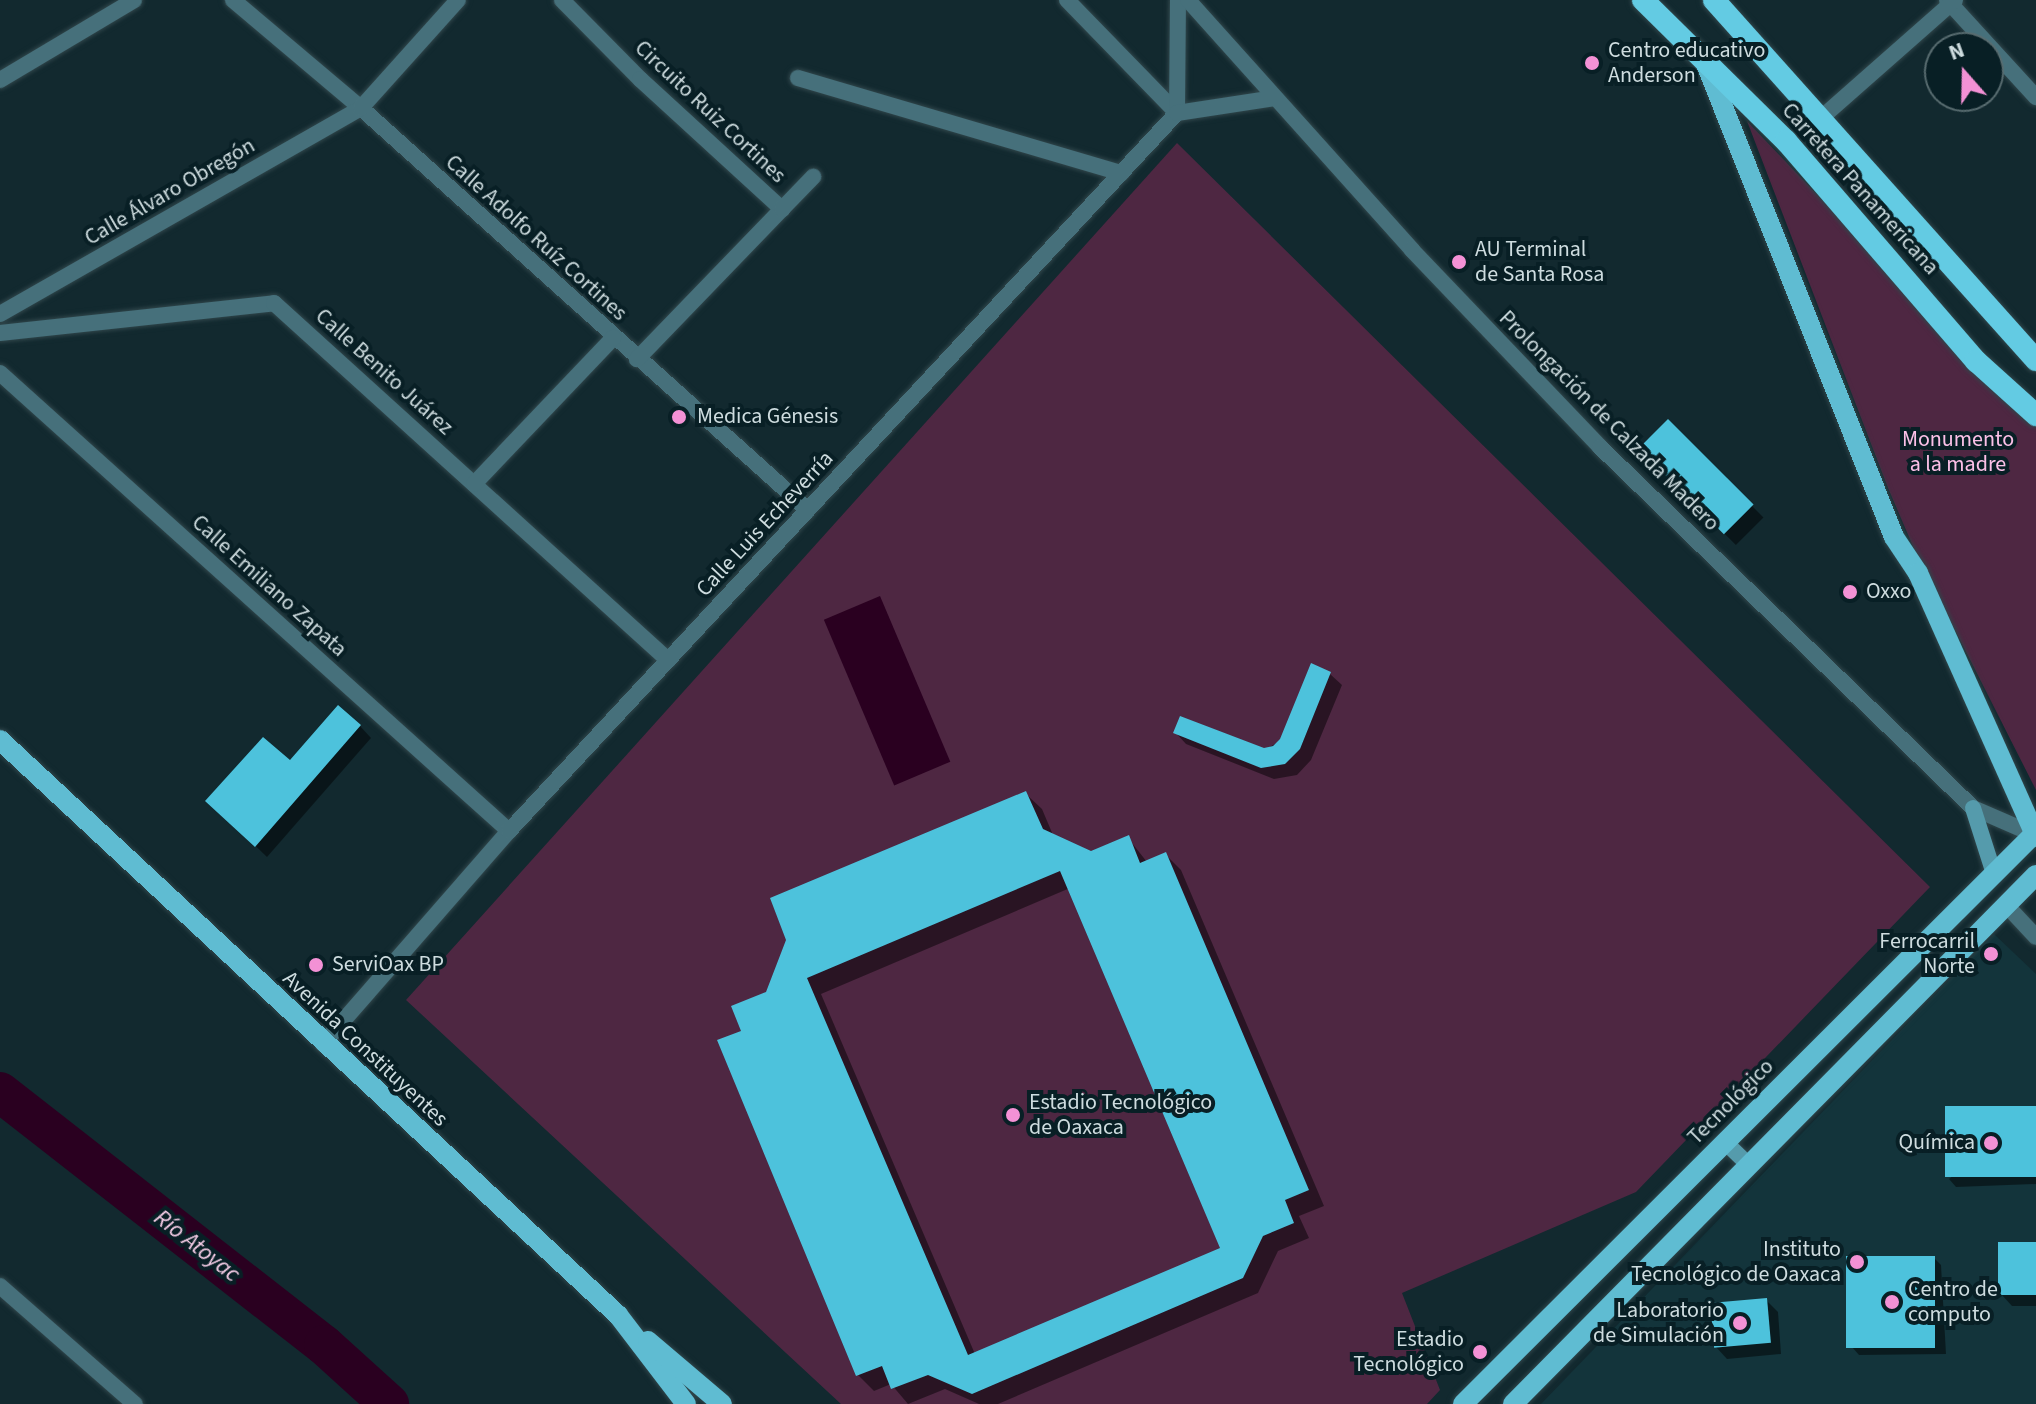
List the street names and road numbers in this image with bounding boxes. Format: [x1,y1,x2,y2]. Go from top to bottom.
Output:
street label: Circuito Ruiz Cortines [629,35,791,189]
street label: Carretera Panamericana [1776,98,1944,280]
street label: Calle Álvaro Obregón [80,133,260,251]
street label: Calle Adolfo Ruíz Cortines [440,150,632,326]
street label: Calle Benito Juárez [310,303,458,441]
street label: Prolongación de Calzada Madero [1493,305,1725,537]
street label: Calle Luis Echeverría [691,446,839,602]
street label: Calle Emiliano Zapata [186,510,352,662]
street label: Avenida Constituyentes [277,966,453,1132]
street label: Tecnológico [1683,1054,1779,1150]

